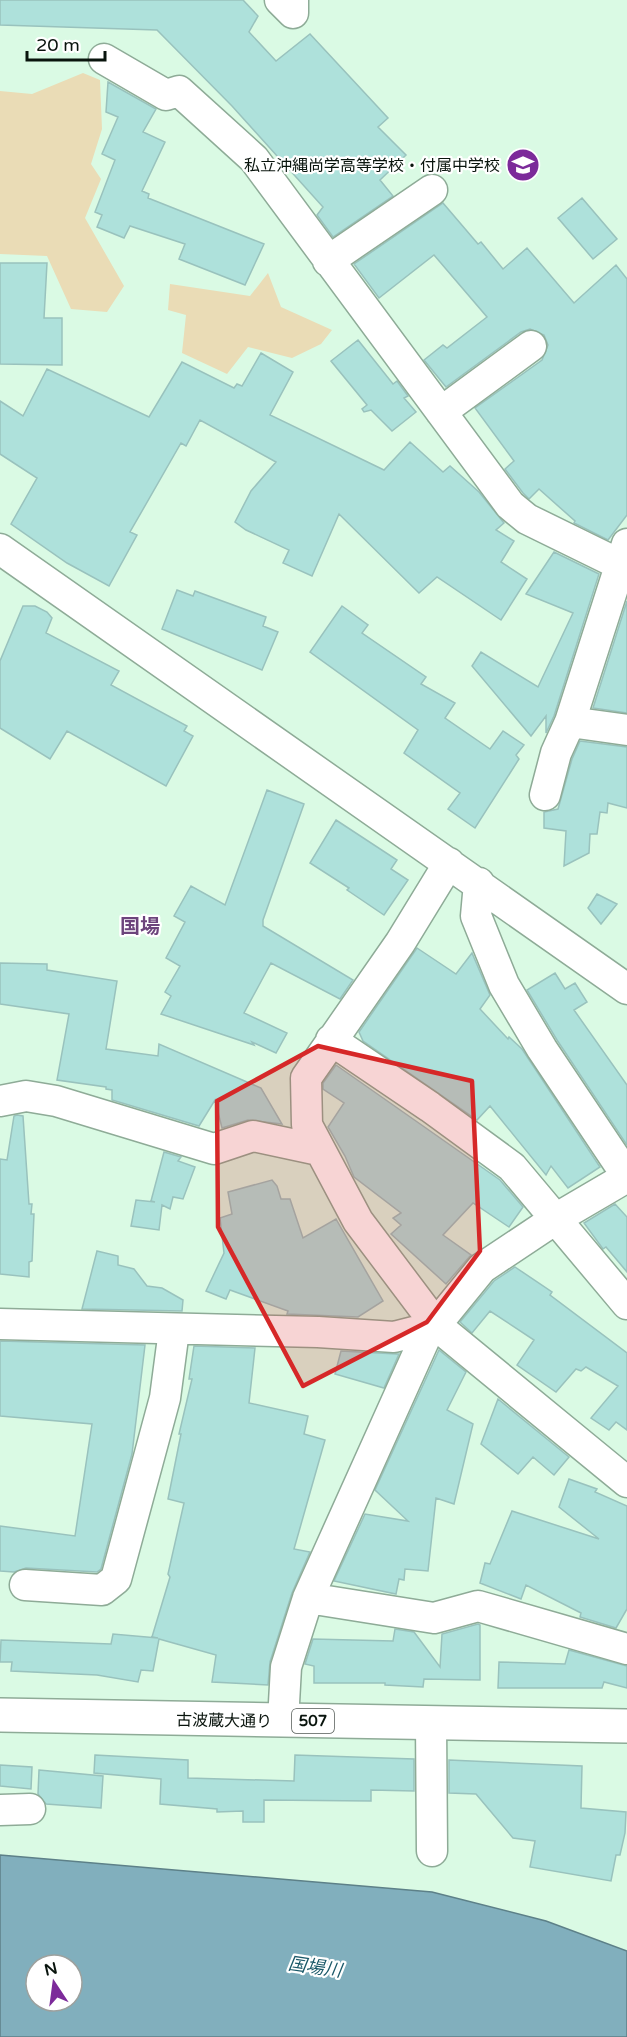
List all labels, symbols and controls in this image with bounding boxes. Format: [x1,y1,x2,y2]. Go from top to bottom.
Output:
scale bar [27,24,105,62]
text: 20 m [36,34,80,56]
school or university icon: 私立沖縄尚学高等学校・付属中学校 [505,147,541,183]
place label: 私立沖縄尚学高等学校・付属中学校 [244,156,500,176]
district label: 国場 [120,915,160,939]
road number: 507 [292,1709,334,1733]
street label: 古波蔵大通り [176,1710,272,1732]
water label: 国場川 [287,1952,345,1982]
north arrow [24,1953,84,2013]
text: N [42,1958,59,1981]

